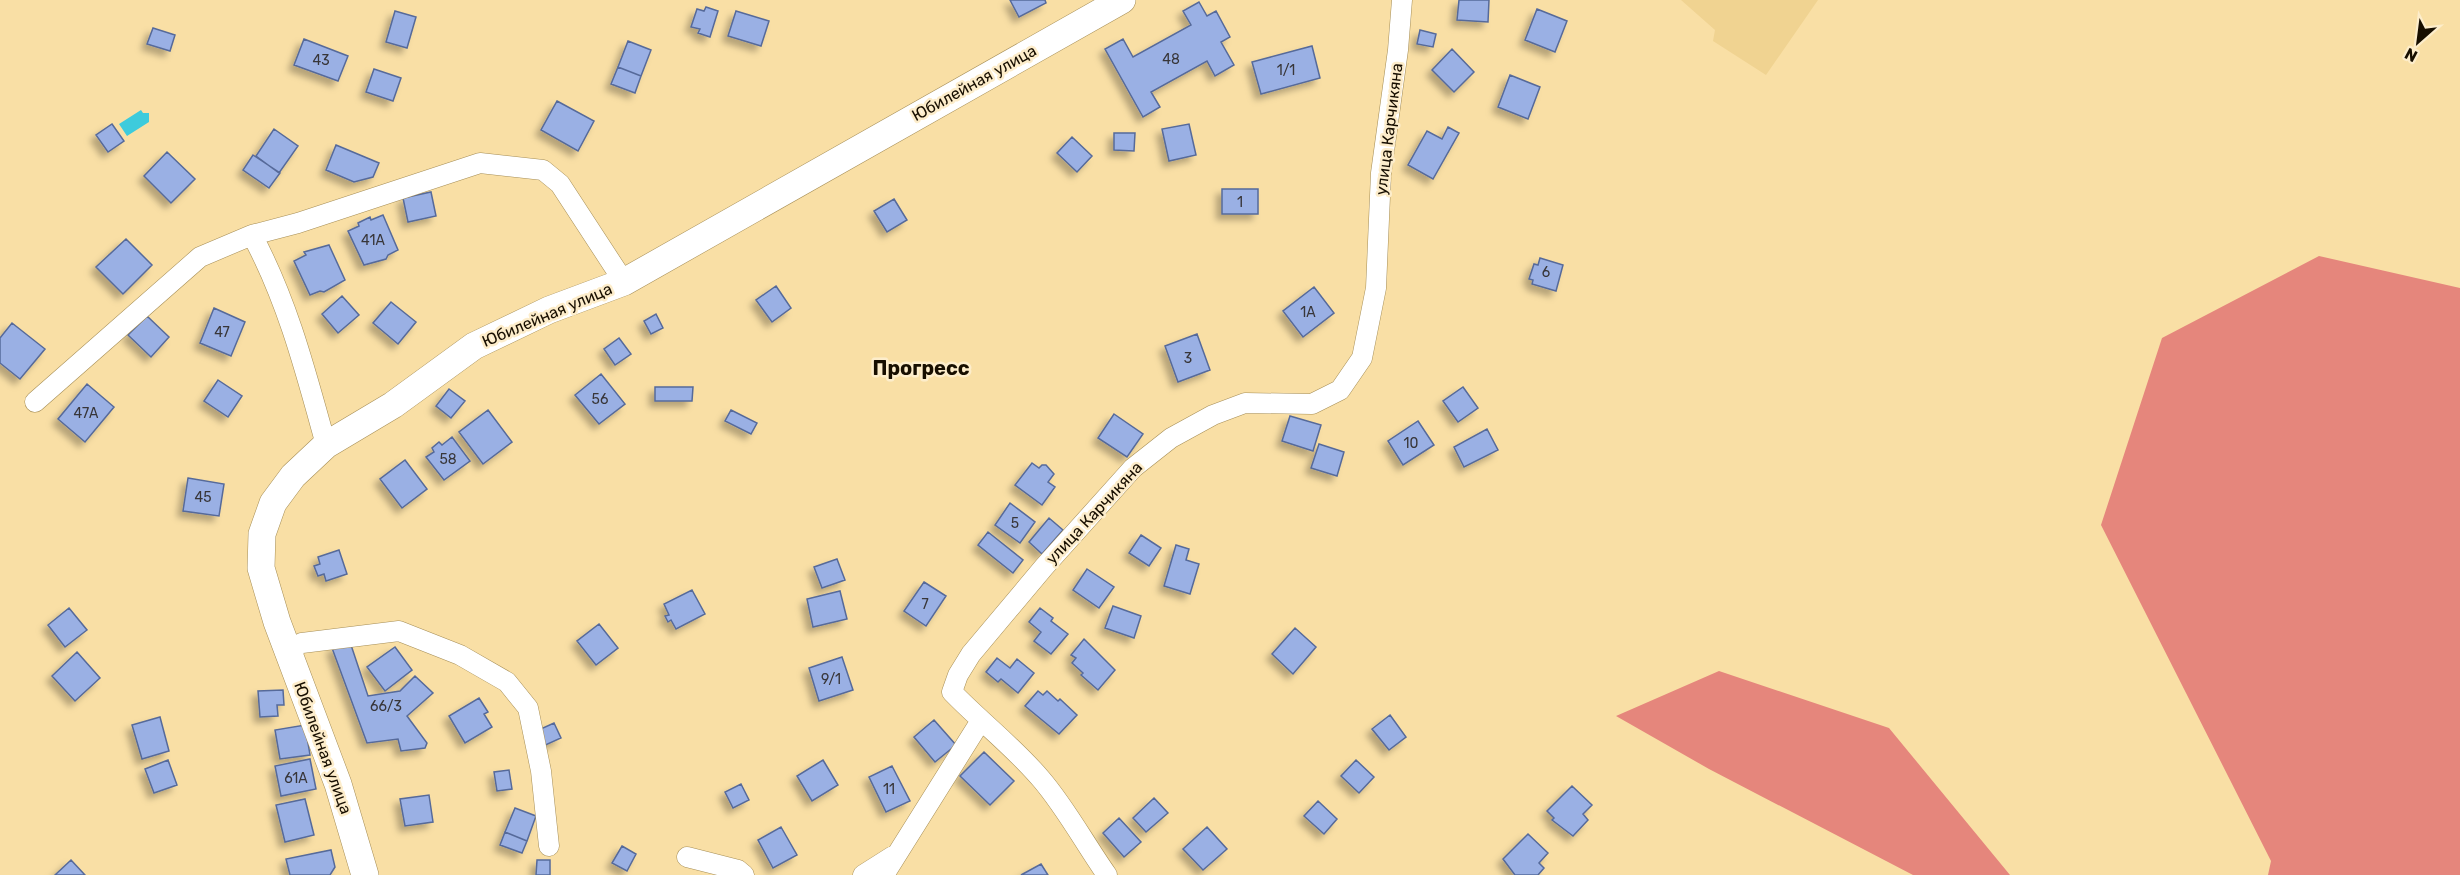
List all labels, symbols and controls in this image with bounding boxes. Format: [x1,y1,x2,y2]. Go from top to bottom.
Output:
north arrow [2388,12,2448,72]
street label: Юбилейная улица [908,41,1040,125]
text: N [2402,44,2421,66]
house number: 48 [1162,51,1180,68]
house number: 43 [312,52,330,69]
house number: 1/1 [1277,62,1295,79]
street label: улица Карчикяна [1371,62,1407,196]
house number: 1 [1237,194,1243,211]
house number: 41А [361,232,386,249]
house number: 6 [1542,264,1550,281]
street label: Юбилейная улица [479,279,615,351]
house number: 1А [1300,304,1316,321]
house number: 47 [214,324,230,341]
house number: 3 [1184,350,1192,367]
district label: Прогресс [872,356,970,380]
house number: 56 [592,391,608,408]
house number: 47А [73,405,99,422]
house number: 10 [1404,435,1419,452]
house number: 58 [439,451,457,468]
street label: улица Карчикяна [1042,458,1146,568]
house number: 45 [194,489,212,506]
house number: 5 [1011,515,1019,532]
house number: 7 [921,596,929,613]
house number: 9/1 [821,671,841,688]
street label: Юбилейная улица [290,679,356,817]
house number: 66/3 [370,698,402,715]
house number: 61А [284,770,308,787]
house number: 11 [883,781,895,798]

